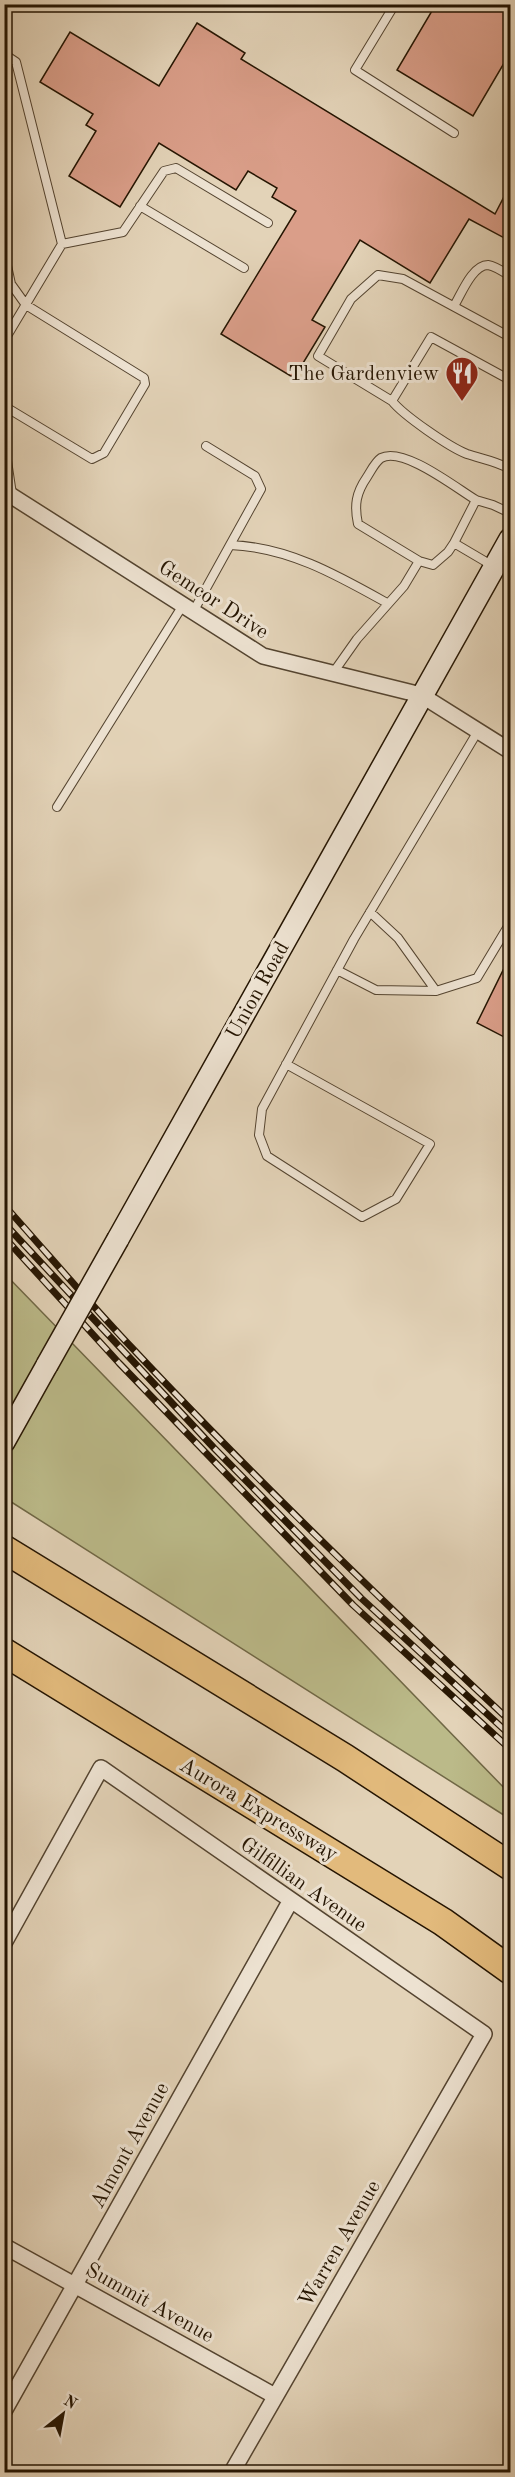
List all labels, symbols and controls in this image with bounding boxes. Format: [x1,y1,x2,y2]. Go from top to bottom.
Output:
restaurant icon: The Gardenview [444,355,480,402]
place label: The Gardenview [288,364,439,385]
street label: Gemcor Drive [155,557,272,643]
street label: Union Road [223,938,294,1043]
street label: Aurora Expressway [175,1755,341,1866]
street label: Gilfillian Avenue [236,1834,370,1937]
street label: Almont Avenue [87,2079,173,2212]
street label: Warren Avenue [296,2177,385,2310]
street label: Summit Avenue [82,2259,217,2347]
north arrow [33,2384,93,2444]
text: N [60,2393,80,2413]

